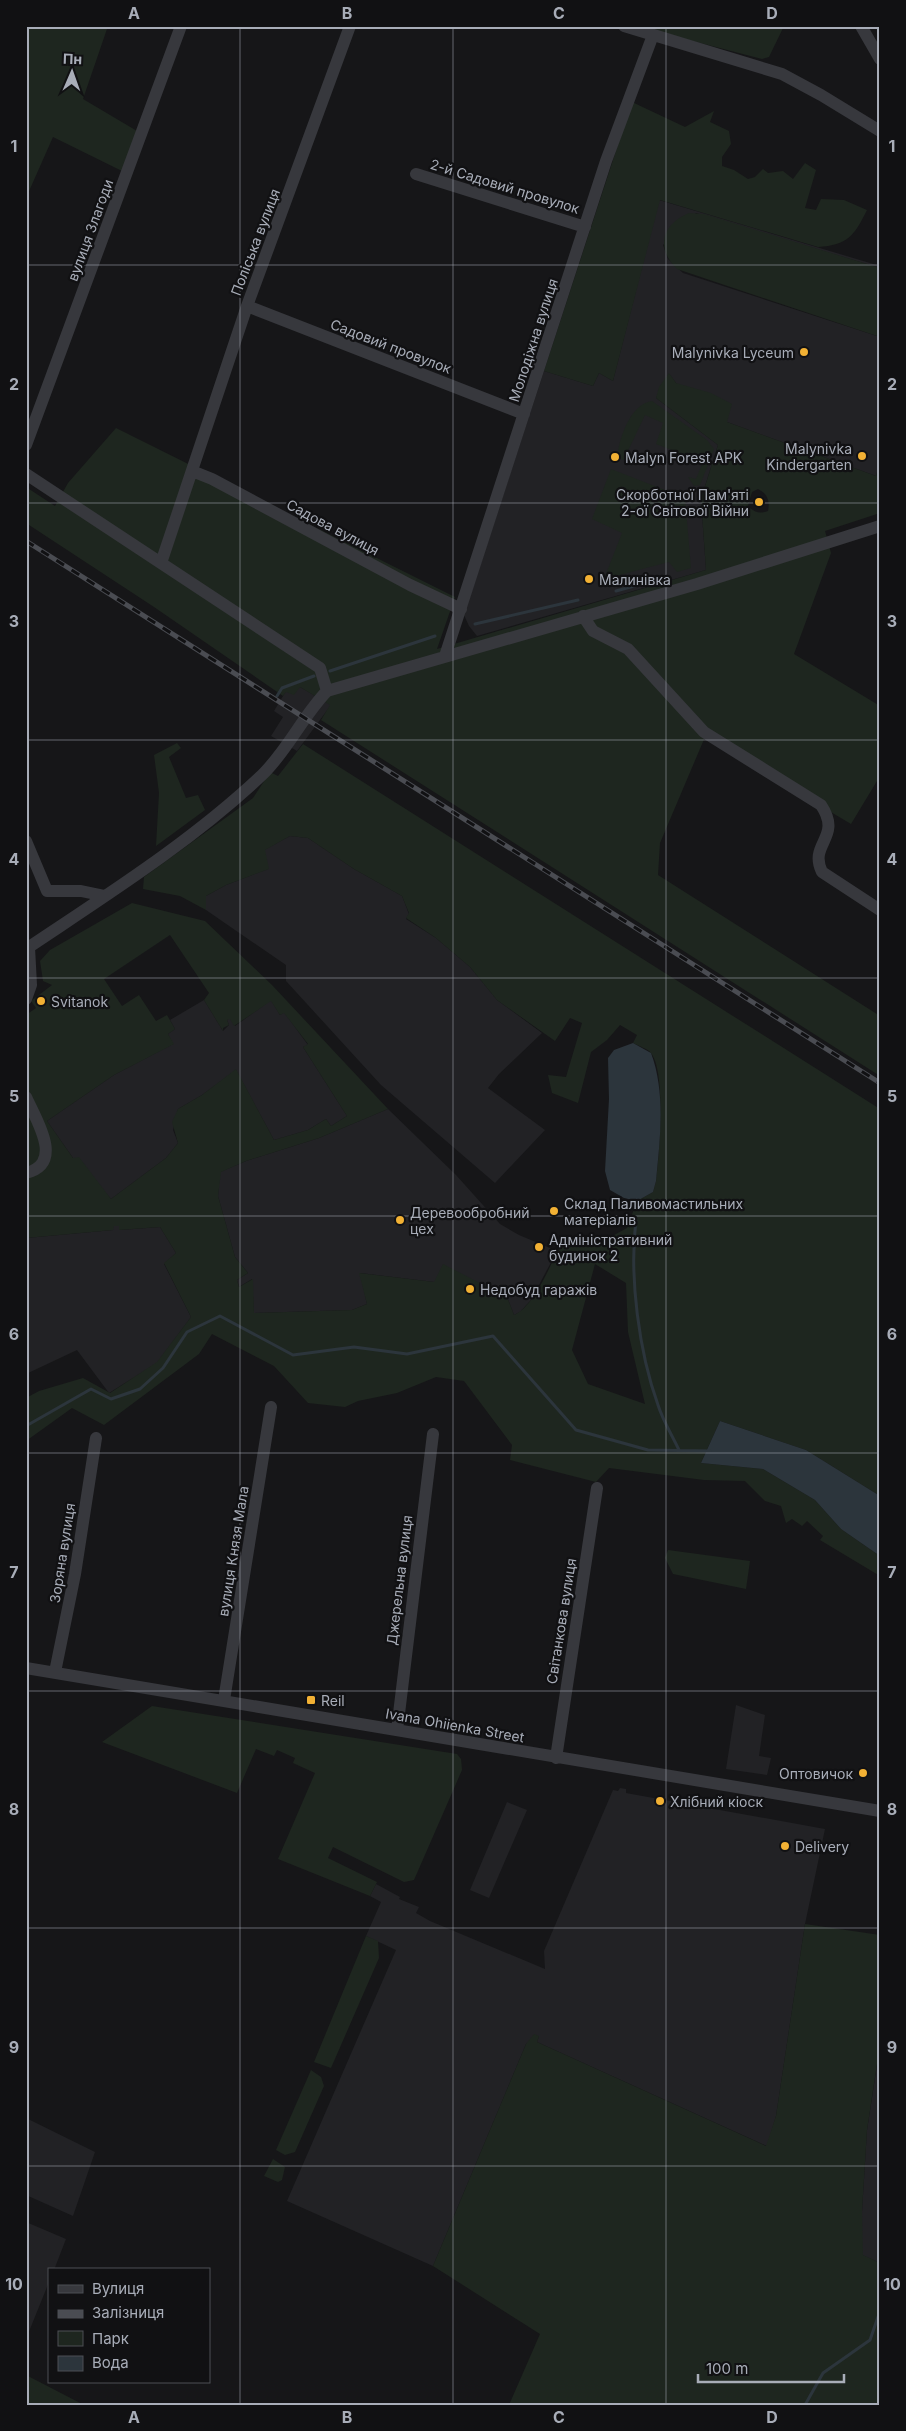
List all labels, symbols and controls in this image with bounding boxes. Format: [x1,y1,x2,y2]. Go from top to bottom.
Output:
text: A [128,3,140,23]
text: B [342,3,352,23]
text: C [553,3,565,23]
text: D [766,3,778,23]
north arrow [48,48,98,98]
text: Пн [63,50,82,67]
text: 1 [11,136,17,156]
text: 1 [889,136,895,156]
street label: 2-й Садовий провулок [428,155,582,217]
street label: вулиця Злагоди [64,177,116,283]
street label: Поліська вулиця [227,186,283,298]
street label: Молодіжна вулиця [505,276,561,404]
street label: Садовий провулок [328,315,454,377]
place label: Malynivka Lyceum [672,344,794,361]
marker: Malynivka Lyceum [798,346,810,358]
text: 2 [9,374,19,394]
text: 2 [887,374,897,394]
place label: Malynivka Kindergarten [766,440,852,473]
place label: Malyn Forest APK [625,449,743,466]
marker: Malynivka Kindergarten [856,450,868,462]
marker: Malyn Forest APK [609,451,621,463]
place label: Скорботної Пам'яті 2-ої Світової Війни [616,486,749,519]
street label: Садова вулиця [284,495,382,559]
marker: Скорботної Пам'яті 2-ої Світової Війни [753,496,765,508]
place label: Малинівка [599,571,671,588]
marker: Малинівка [583,573,595,585]
text: 3 [9,611,19,631]
text: 3 [887,611,897,631]
text: 4 [9,849,20,869]
text: 4 [887,849,898,869]
place label: Svitanok [51,993,108,1010]
marker: Svitanok [35,995,47,1007]
text: 5 [9,1086,19,1106]
text: 5 [887,1086,897,1106]
place label: Склад Паливомастильних матеріалів [564,1195,743,1228]
place label: Деревообробний цех [410,1204,529,1237]
marker: Склад Паливомастильних матеріалів [548,1205,560,1217]
marker: Деревообробний цех [394,1214,406,1226]
place label: Адміністративний будинок 2 [549,1231,672,1264]
marker: Адміністративний будинок 2 [533,1241,545,1253]
place label: Недобуд гаражів [480,1281,597,1298]
marker: Недобуд гаражів [464,1283,476,1295]
text: 6 [9,1324,19,1344]
text: 6 [887,1324,897,1344]
street label: вулиця Князя Мала [214,1484,252,1618]
street label: Зоряна вулиця [46,1502,78,1604]
street label: Джерельна вулиця [383,1514,415,1646]
street label: Світанкова вулиця [543,1557,579,1685]
text: 7 [9,1562,19,1582]
text: 7 [887,1562,897,1582]
place label: Reil [321,1692,345,1709]
marker: Reil [305,1694,317,1706]
street label: Ivana Ohiienka Street [384,1704,526,1746]
place label: Оптовичок [779,1765,853,1782]
marker: Оптовичок [857,1767,869,1779]
place label: Хлібний кіоск [670,1793,763,1810]
marker: Хлібний кіоск [654,1795,666,1807]
text: 8 [9,1799,19,1819]
text: 8 [887,1799,897,1819]
place label: Delivery [795,1838,849,1855]
marker: Delivery [779,1840,791,1852]
text: 9 [9,2037,19,2057]
text: 9 [887,2037,897,2057]
legend [48,2268,210,2384]
text: 10 [5,2274,23,2294]
text: 10 [883,2274,901,2294]
text: Вулиця [92,2279,144,2298]
text: Залізниця [92,2303,164,2322]
text: Парк [92,2329,129,2348]
scale bar [698,2351,845,2383]
text: Вода [92,2353,129,2372]
text: 100 m [706,2359,748,2378]
text: A [128,2407,140,2427]
text: B [342,2407,352,2427]
text: C [553,2407,565,2427]
text: D [766,2407,778,2427]

